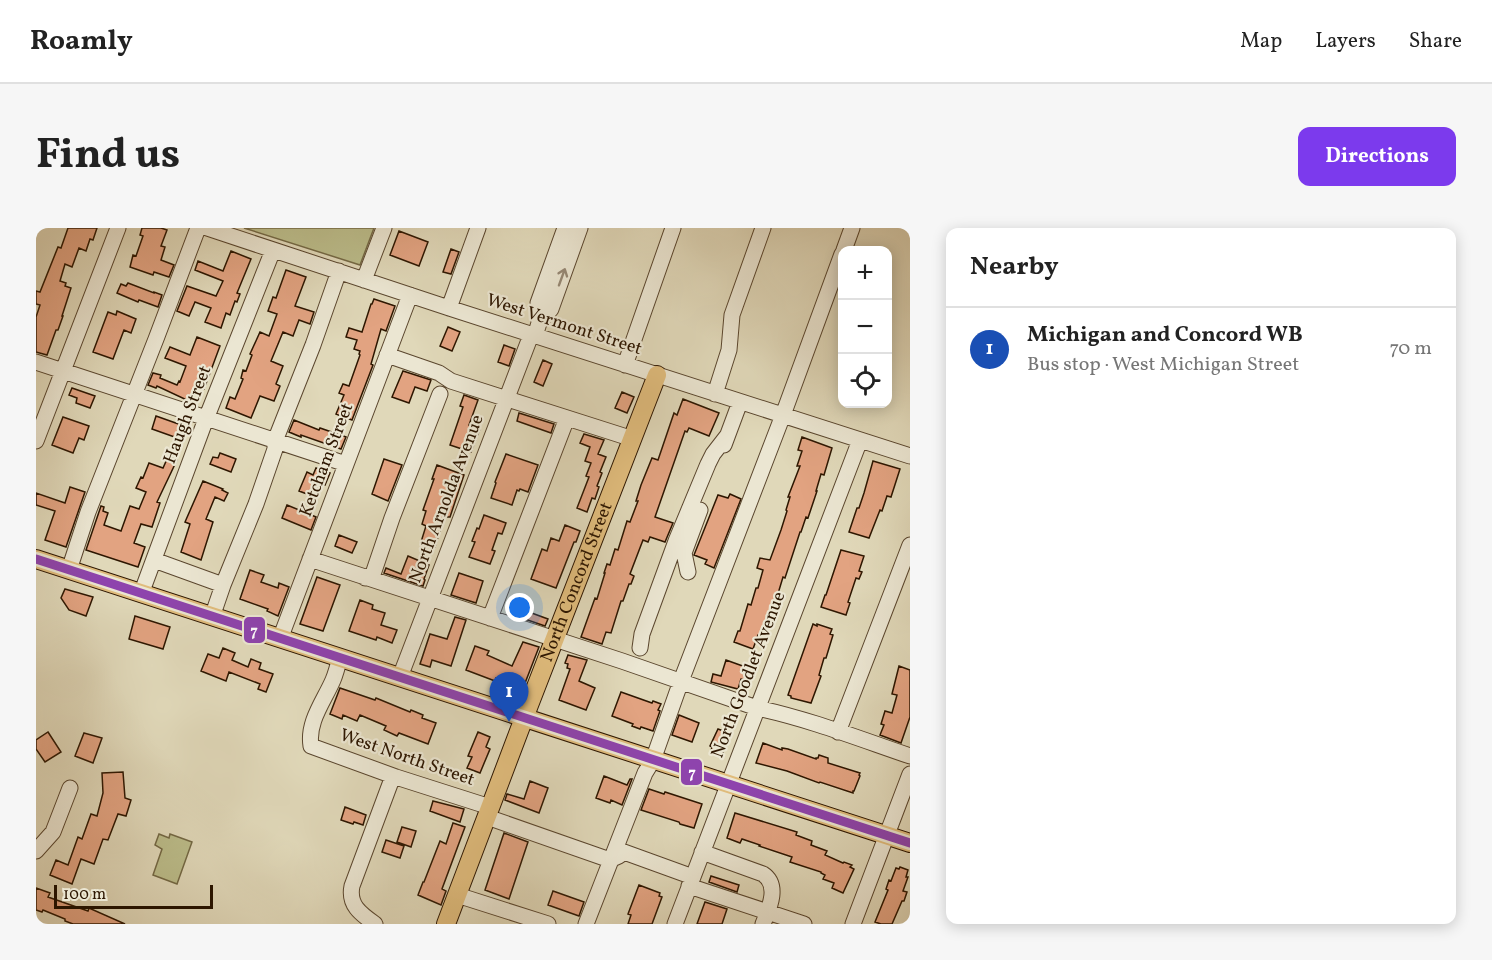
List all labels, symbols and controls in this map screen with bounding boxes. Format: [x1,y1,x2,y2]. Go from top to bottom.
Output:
text: Roamly [30,22,133,61]
text: Map [1240,27,1282,56]
text: Layers [1315,27,1376,56]
text: Share [1409,27,1462,56]
text: Find us [36,127,180,186]
button: Directions [1298,127,1456,186]
map controls [838,246,892,408]
button: + [838,246,892,300]
text: Nearby [970,249,1059,285]
one-way arrow [558,268,569,287]
street label: West Vermont Street [483,288,645,362]
button: − [838,300,892,354]
text: Michigan and Concord WB [1027,320,1303,351]
text: 1 [985,335,994,363]
text: 70 m [1389,335,1432,363]
text: Bus stop · West Michigan Street [1027,351,1299,379]
button: locate [838,354,892,408]
street label: Haugh Street [158,362,218,468]
street label: Ketcham Street [294,399,360,521]
street label: North Arnolda Avenue [403,411,491,587]
street label: North Concord Street [534,499,619,666]
street label: North Goodlet Avenue [706,588,792,762]
your location [505,593,534,622]
line badge: 7 [243,616,266,644]
text: 7 [250,621,258,643]
pin: 1 [490,672,528,722]
street label: West North Street [336,723,478,793]
line badge: 7 [680,758,703,786]
text: 7 [688,763,696,785]
scale bar [54,882,213,910]
text: 100 m [63,884,106,906]

